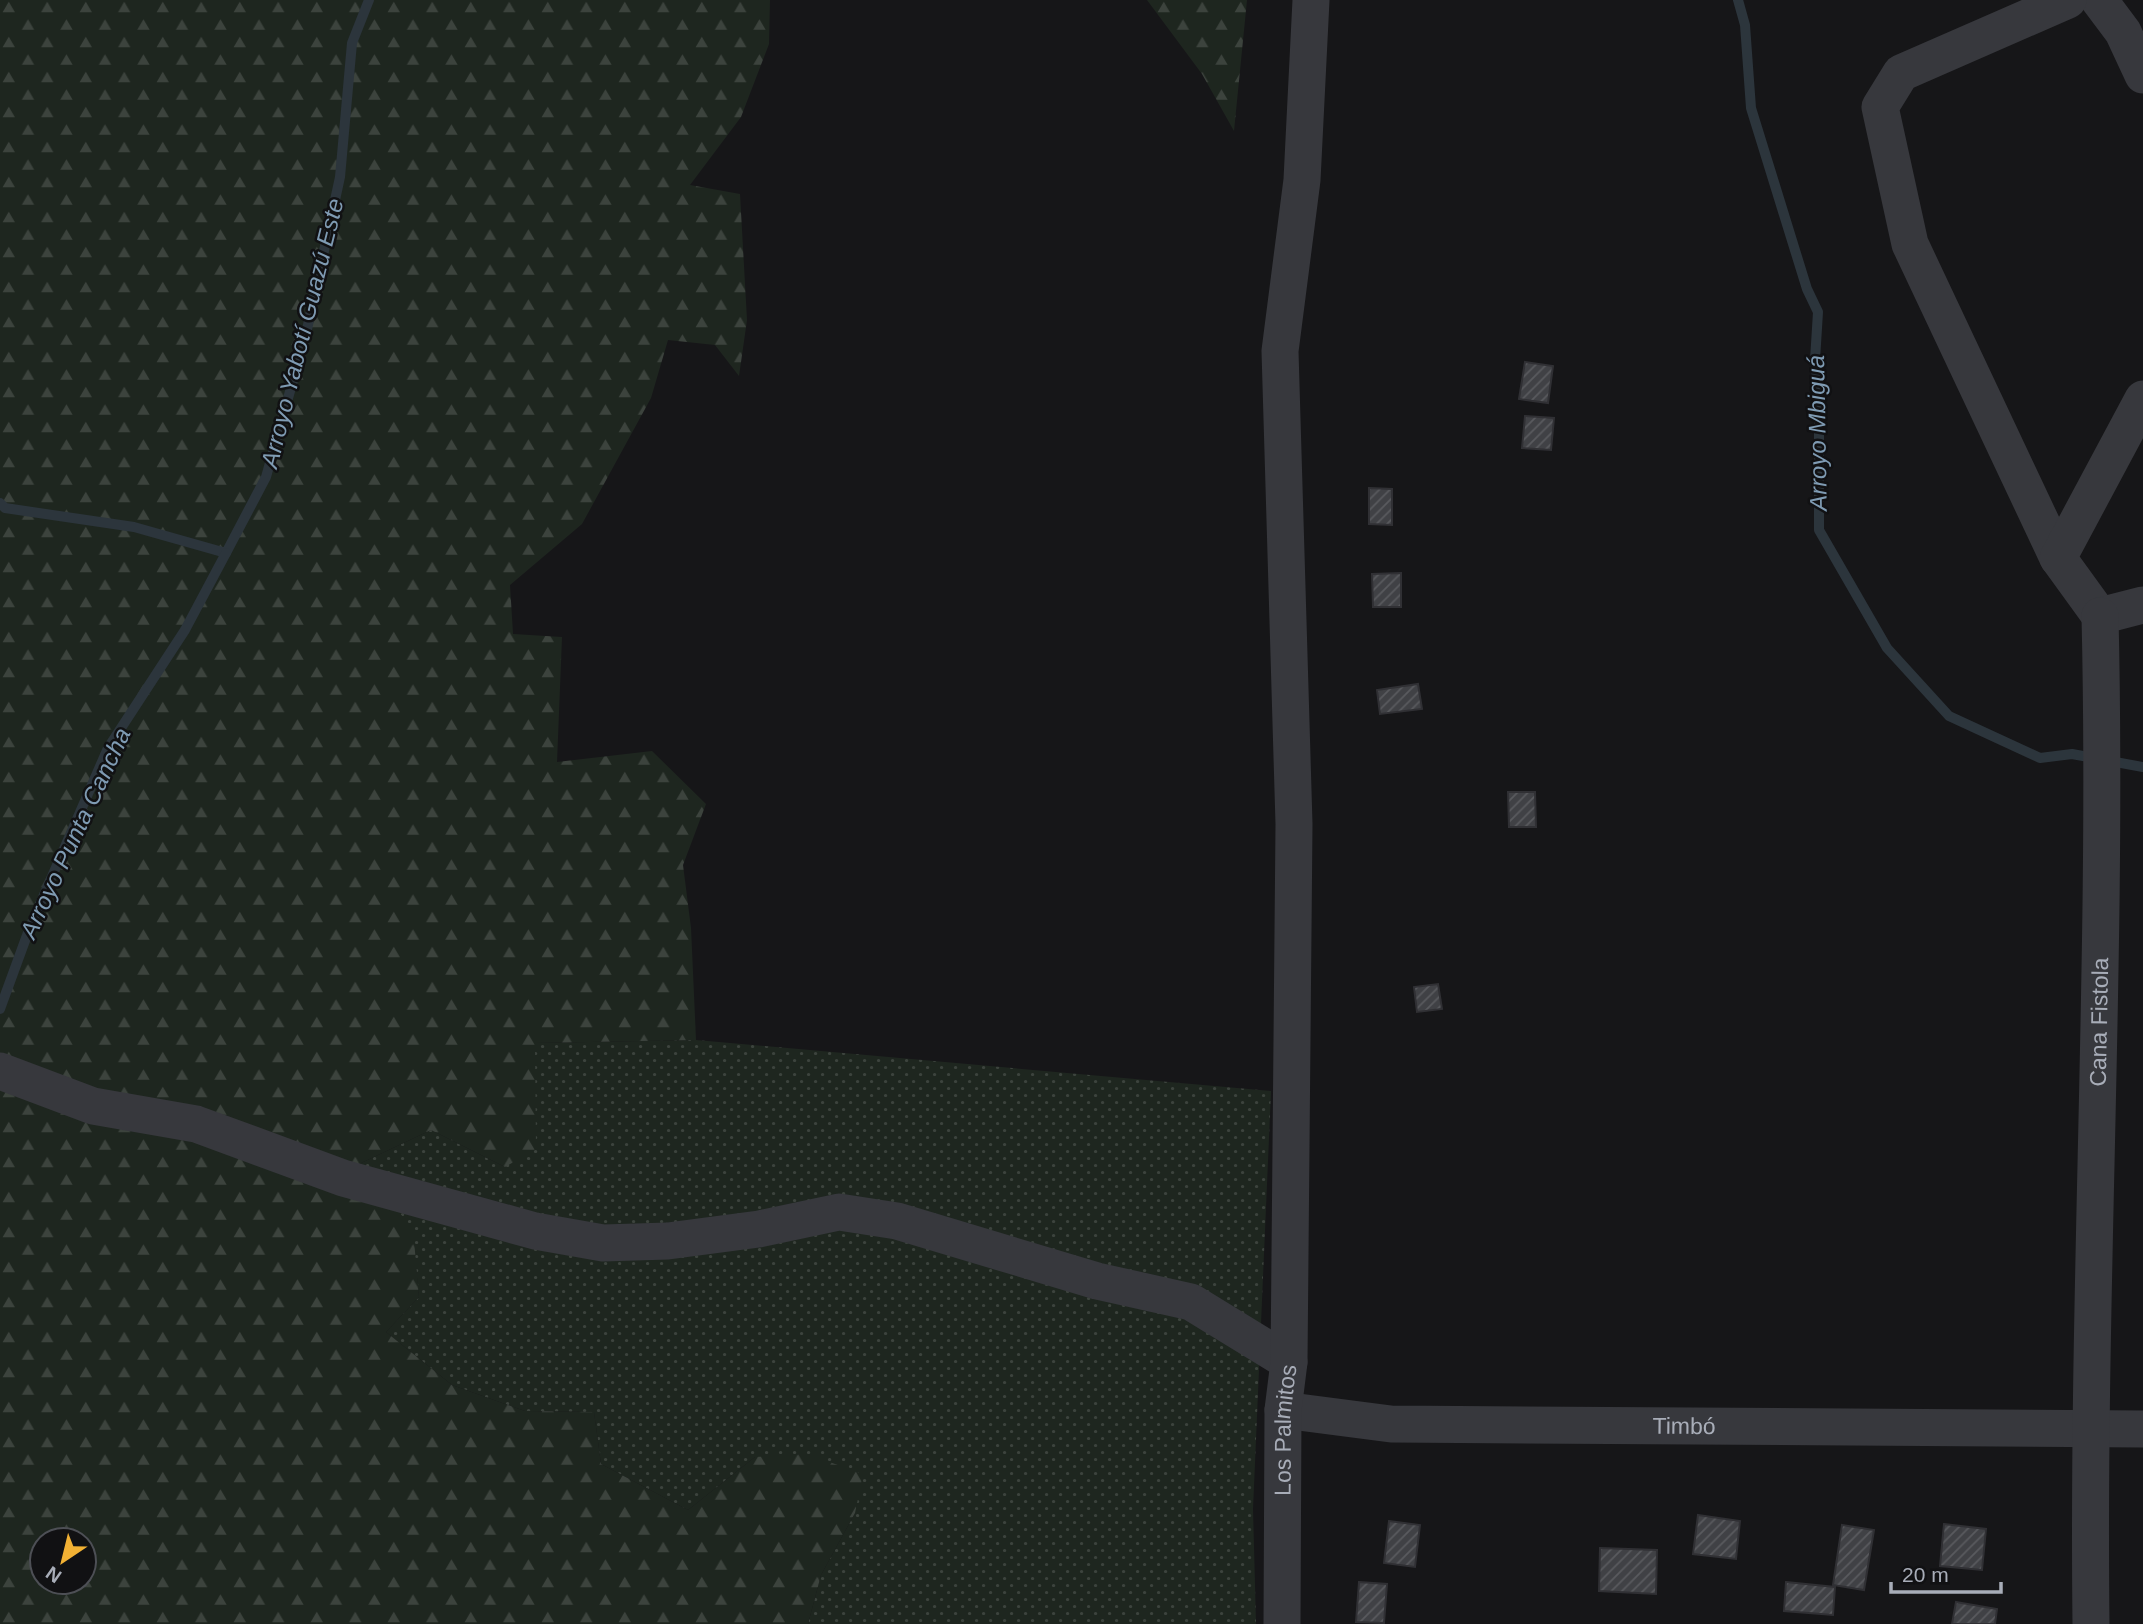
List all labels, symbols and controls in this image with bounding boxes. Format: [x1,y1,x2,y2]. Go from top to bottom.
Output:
water label: Arroyo Yabotí Guazú Este [255,196,349,472]
water label: Arroyo Mbiguá [1802,355,1832,513]
water label: Arroyo Punta Cancha [13,723,136,945]
street label: Cana Fistola [2085,957,2113,1087]
street label: Los Palmitos [1269,1363,1302,1496]
street label: Timbó [1652,1413,1716,1439]
north arrow [28,1526,98,1596]
scale bar [1891,1550,2001,1594]
text: N [42,1562,65,1587]
text: 20 m [1902,1563,1949,1586]

